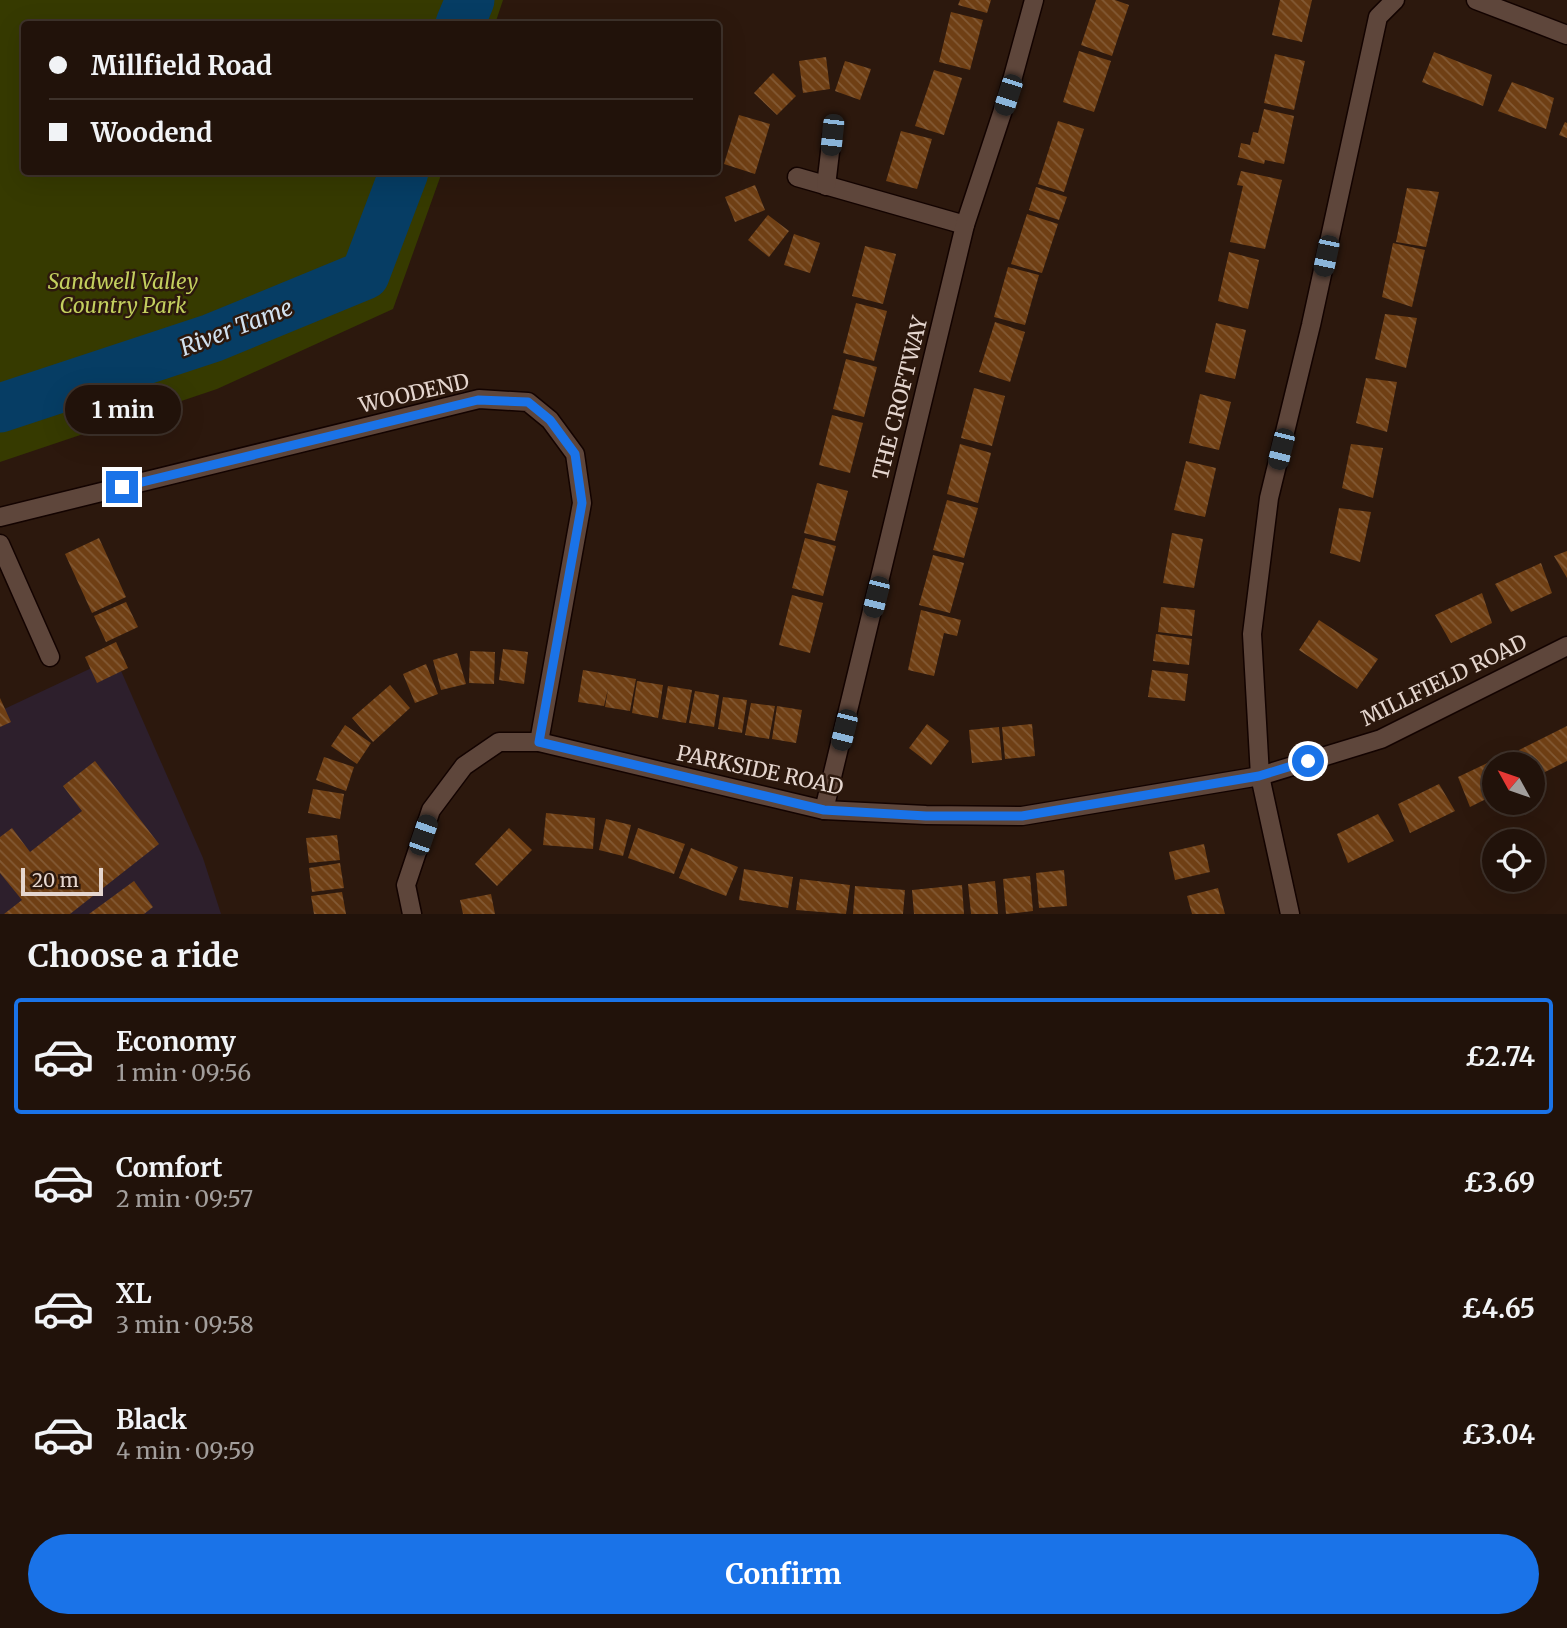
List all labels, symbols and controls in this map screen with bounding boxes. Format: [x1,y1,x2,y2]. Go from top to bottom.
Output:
text: Millfield Road [91,49,272,82]
car [992,72,1025,118]
car [820,113,845,157]
text: Woodend [91,116,212,149]
car [1312,233,1341,279]
park label: Sandwell Valley Country Park [48,268,198,319]
water label: River Tame [175,292,297,362]
street label: THE CROFTWAY [867,313,933,483]
street label: WOODEND [355,367,472,419]
callout: 1 min [64,386,180,434]
text: 1 min [92,395,154,424]
car [1266,426,1297,472]
route end [106,471,138,503]
car [861,574,892,620]
street label: MILLFIELD ROAD [1357,628,1532,732]
car [829,707,860,753]
street label: PARKSIDE ROAD [674,739,846,801]
route start [1292,745,1324,777]
north arrow [1482,752,1545,816]
map controls [1482,752,1545,892]
car [407,812,440,858]
button: locate [1482,829,1545,892]
scale bar [21,865,103,897]
text: 20 m [32,868,79,892]
text: Choose a ride [28,936,239,976]
icon: car [32,1025,95,1088]
text: Economy [116,1025,236,1058]
text: £2.74 [1465,1040,1535,1073]
text: 1 min · 09:56 [116,1058,251,1087]
icon: car [32,1151,95,1214]
text: Comfort [116,1151,222,1184]
text: £3.69 [1464,1166,1535,1199]
text: 2 min · 09:57 [116,1184,253,1213]
icon: car [32,1277,95,1340]
text: XL [116,1277,152,1310]
text: £4.65 [1462,1292,1535,1325]
text: 3 min · 09:58 [116,1310,254,1339]
icon: car [32,1403,95,1466]
text: Black [116,1403,187,1436]
text: £3.04 [1462,1418,1535,1451]
text: 4 min · 09:59 [116,1436,255,1465]
button: Confirm [28,1534,1539,1614]

